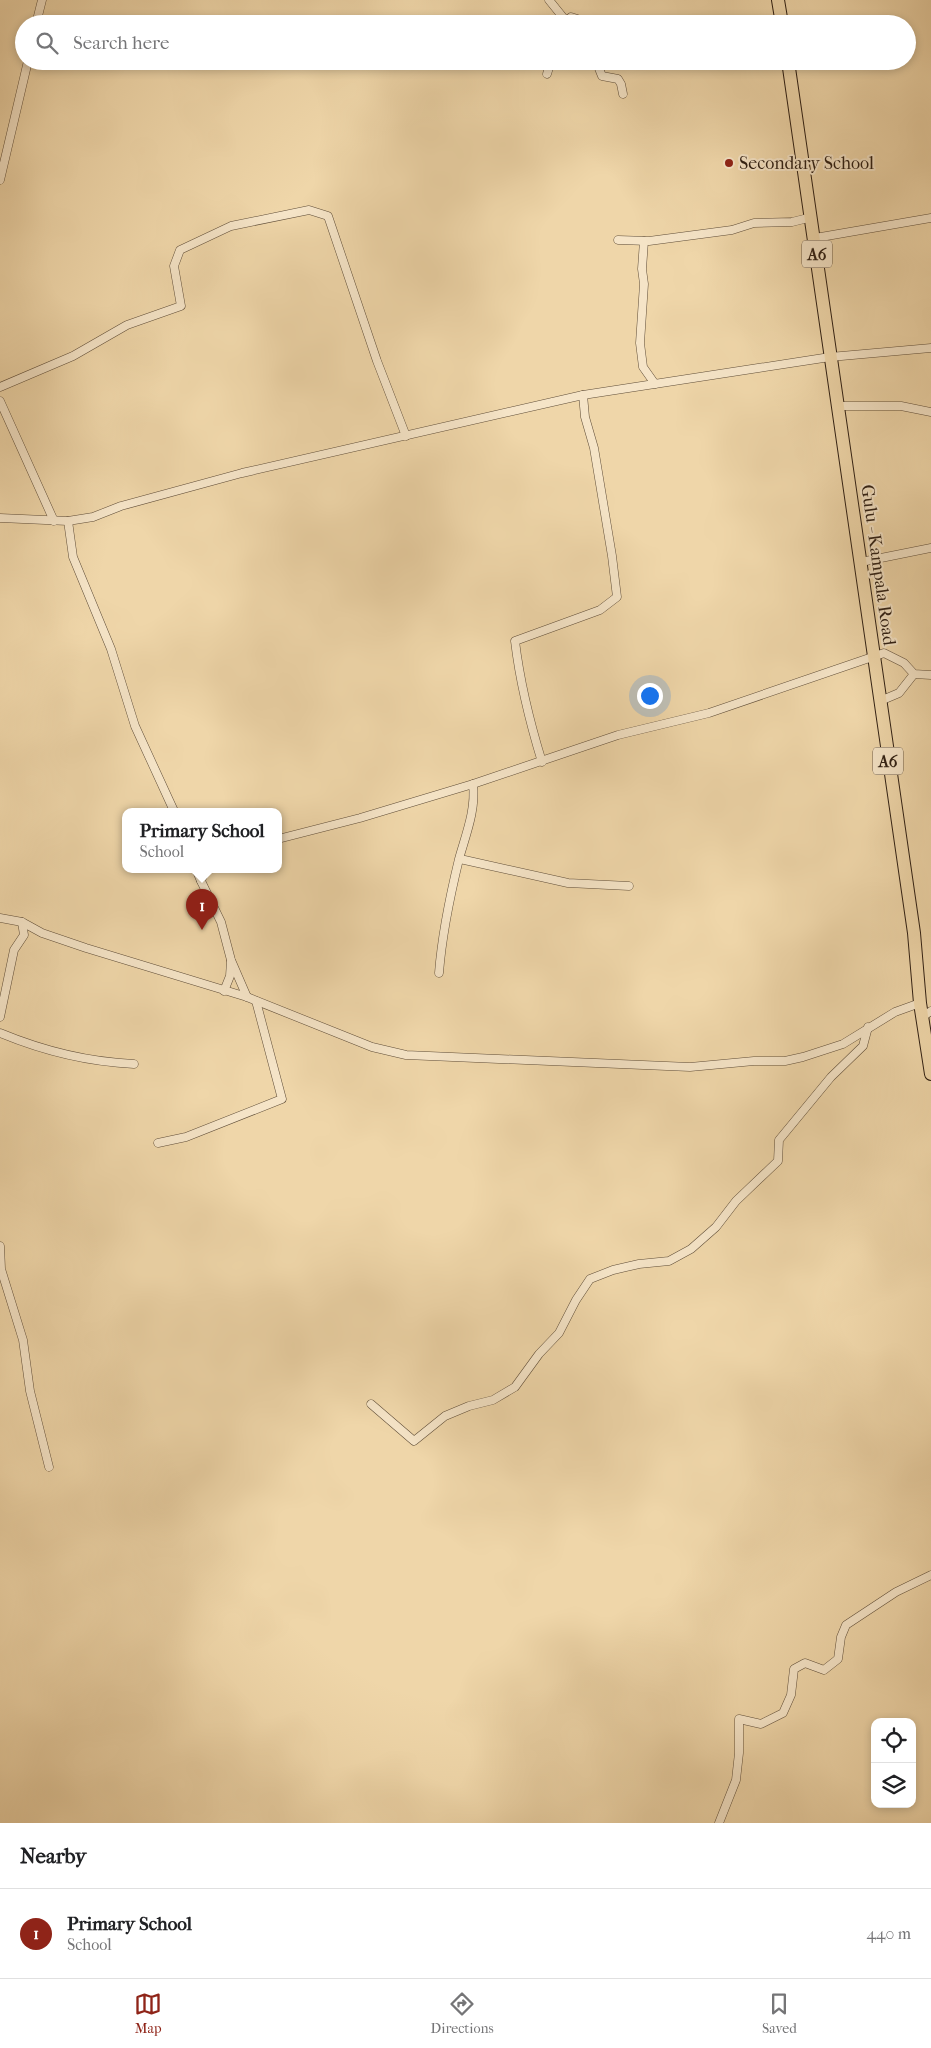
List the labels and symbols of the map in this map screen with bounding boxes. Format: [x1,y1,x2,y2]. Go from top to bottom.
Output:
place label: Secondary School [739,153,874,174]
marker: Secondary School [723,157,735,169]
road number: A6 [802,240,832,268]
street label: Gulu - Kampala Road [856,483,900,647]
your location [637,683,663,709]
road number: A6 [873,748,903,774]
pin: 1 [186,889,218,930]

